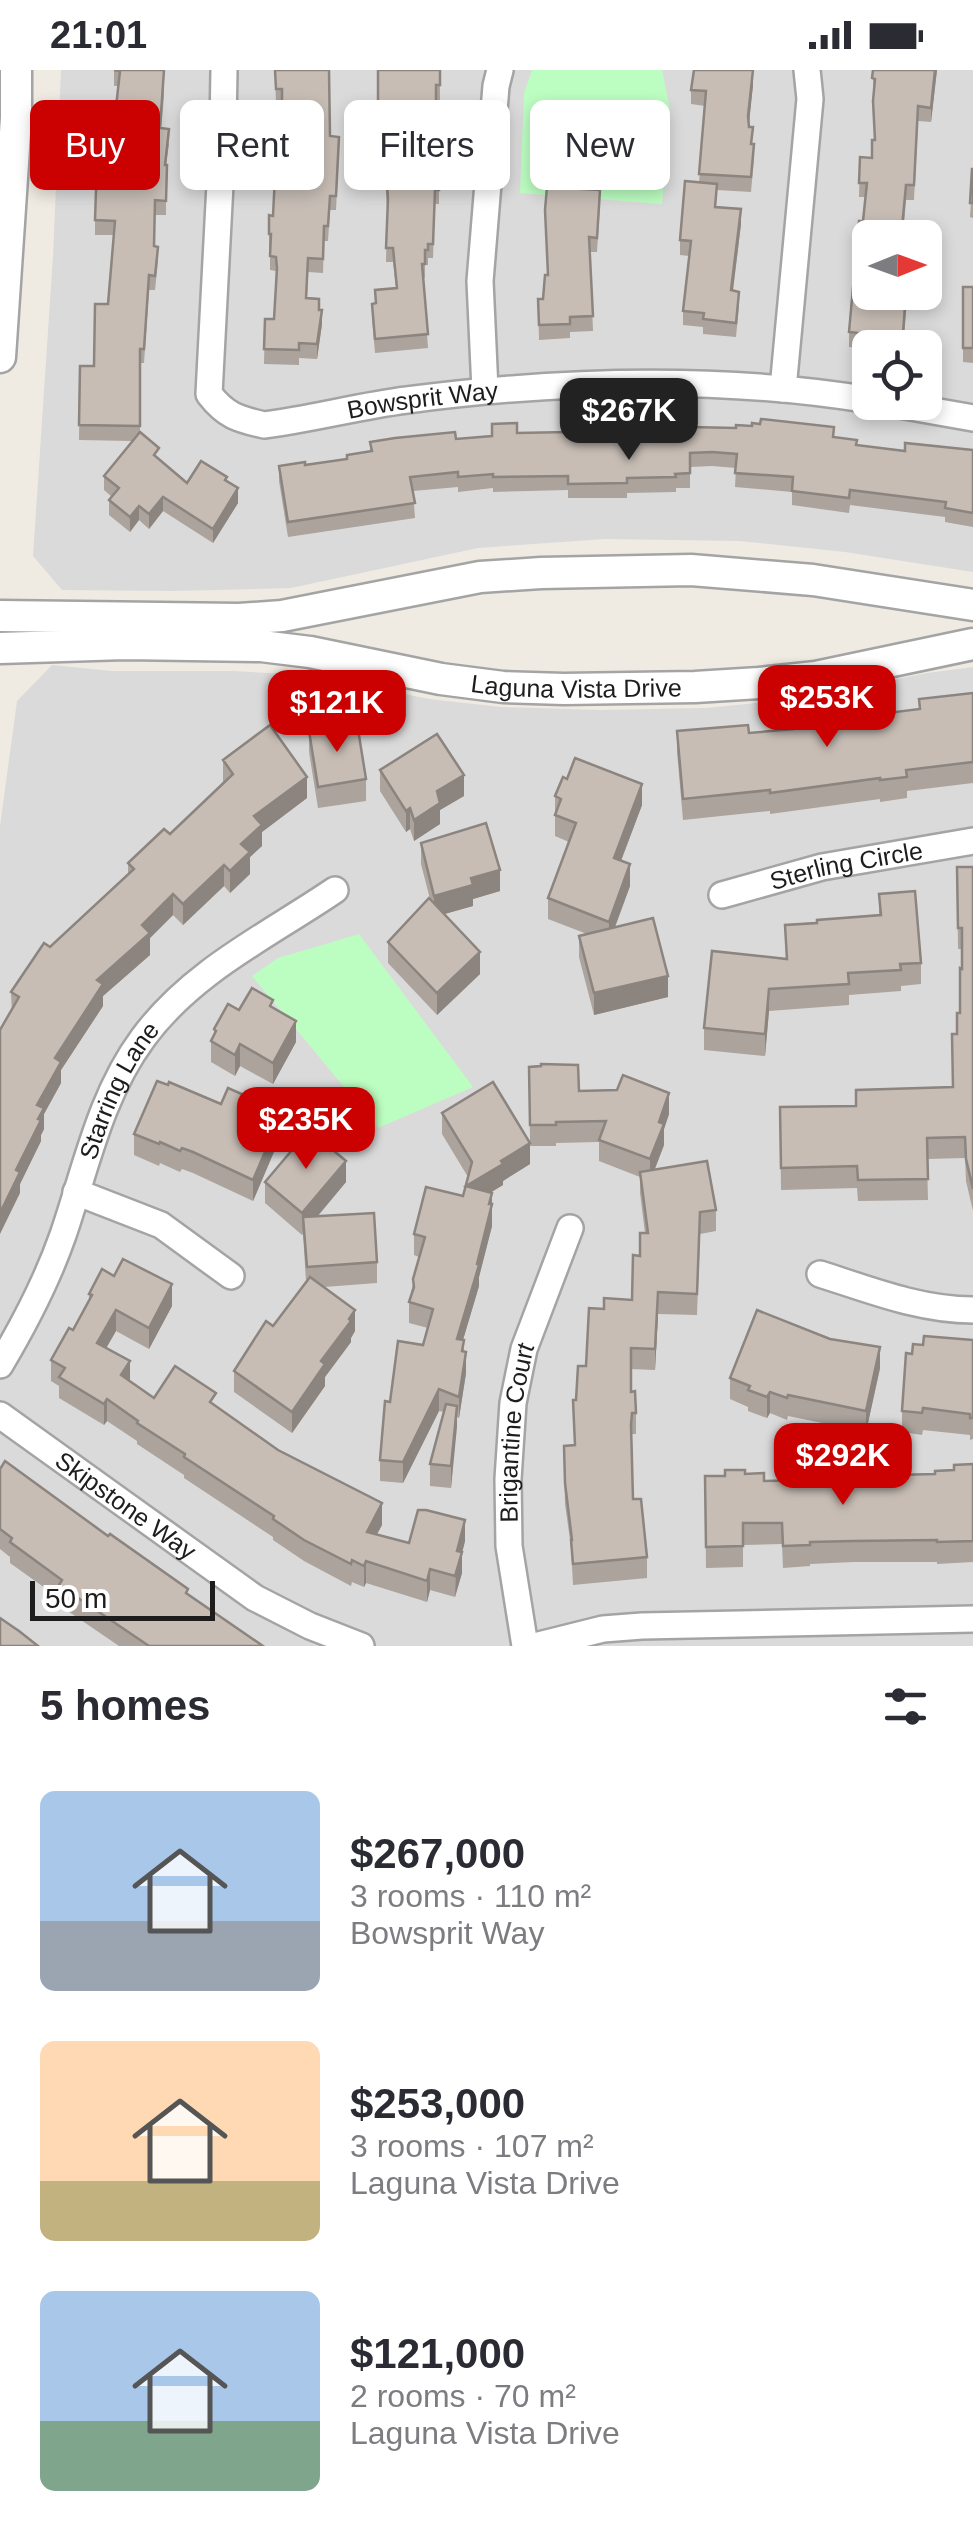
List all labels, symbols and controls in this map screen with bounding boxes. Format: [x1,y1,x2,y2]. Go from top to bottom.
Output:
text: 21:01 [50,14,147,56]
chip: Buy [30,100,160,190]
chip: Rent [180,100,324,190]
chip: Filters [344,100,510,190]
chip: New [530,100,670,190]
north arrow [852,220,942,310]
map controls [852,220,942,420]
button: locate [852,330,942,420]
street label: Bowsprit Way [345,376,500,424]
pin: $267K [559,378,699,463]
text: $267K [582,392,676,428]
pin: $253K [757,665,897,750]
street label: Laguna Vista Drive [469,669,682,703]
pin: $121K [267,670,407,755]
text: $253K [780,679,874,715]
text: $121K [290,684,384,720]
street label: Sterling Circle [767,836,925,895]
street label: Starring Lane [74,1016,164,1163]
pin: $235K [236,1087,376,1172]
text: $235K [259,1101,353,1137]
street label: Brigantine Court [494,1339,539,1523]
pin: $292K [773,1423,913,1508]
text: $292K [796,1437,890,1473]
street label: Skipstone Way [50,1446,202,1565]
scale bar [30,1576,215,1620]
text: 50 m [45,1583,107,1614]
icon: filters [878,1679,933,1734]
text: 5 homes [40,1682,210,1729]
text: $267,000 [350,1830,525,1877]
icon: home [120,1831,240,1951]
text: 3 rooms · 110 m² [350,1878,591,1914]
text: Bowsprit Way [350,1915,544,1951]
text: $253,000 [350,2080,525,2127]
icon: home [120,2081,240,2201]
text: 3 rooms · 107 m² [350,2128,594,2164]
text: Laguna Vista Drive [350,2165,620,2201]
text: $121,000 [350,2330,525,2377]
icon: home [120,2331,240,2451]
text: 2 rooms · 70 m² [350,2378,576,2414]
text: Laguna Vista Drive [350,2415,620,2451]

